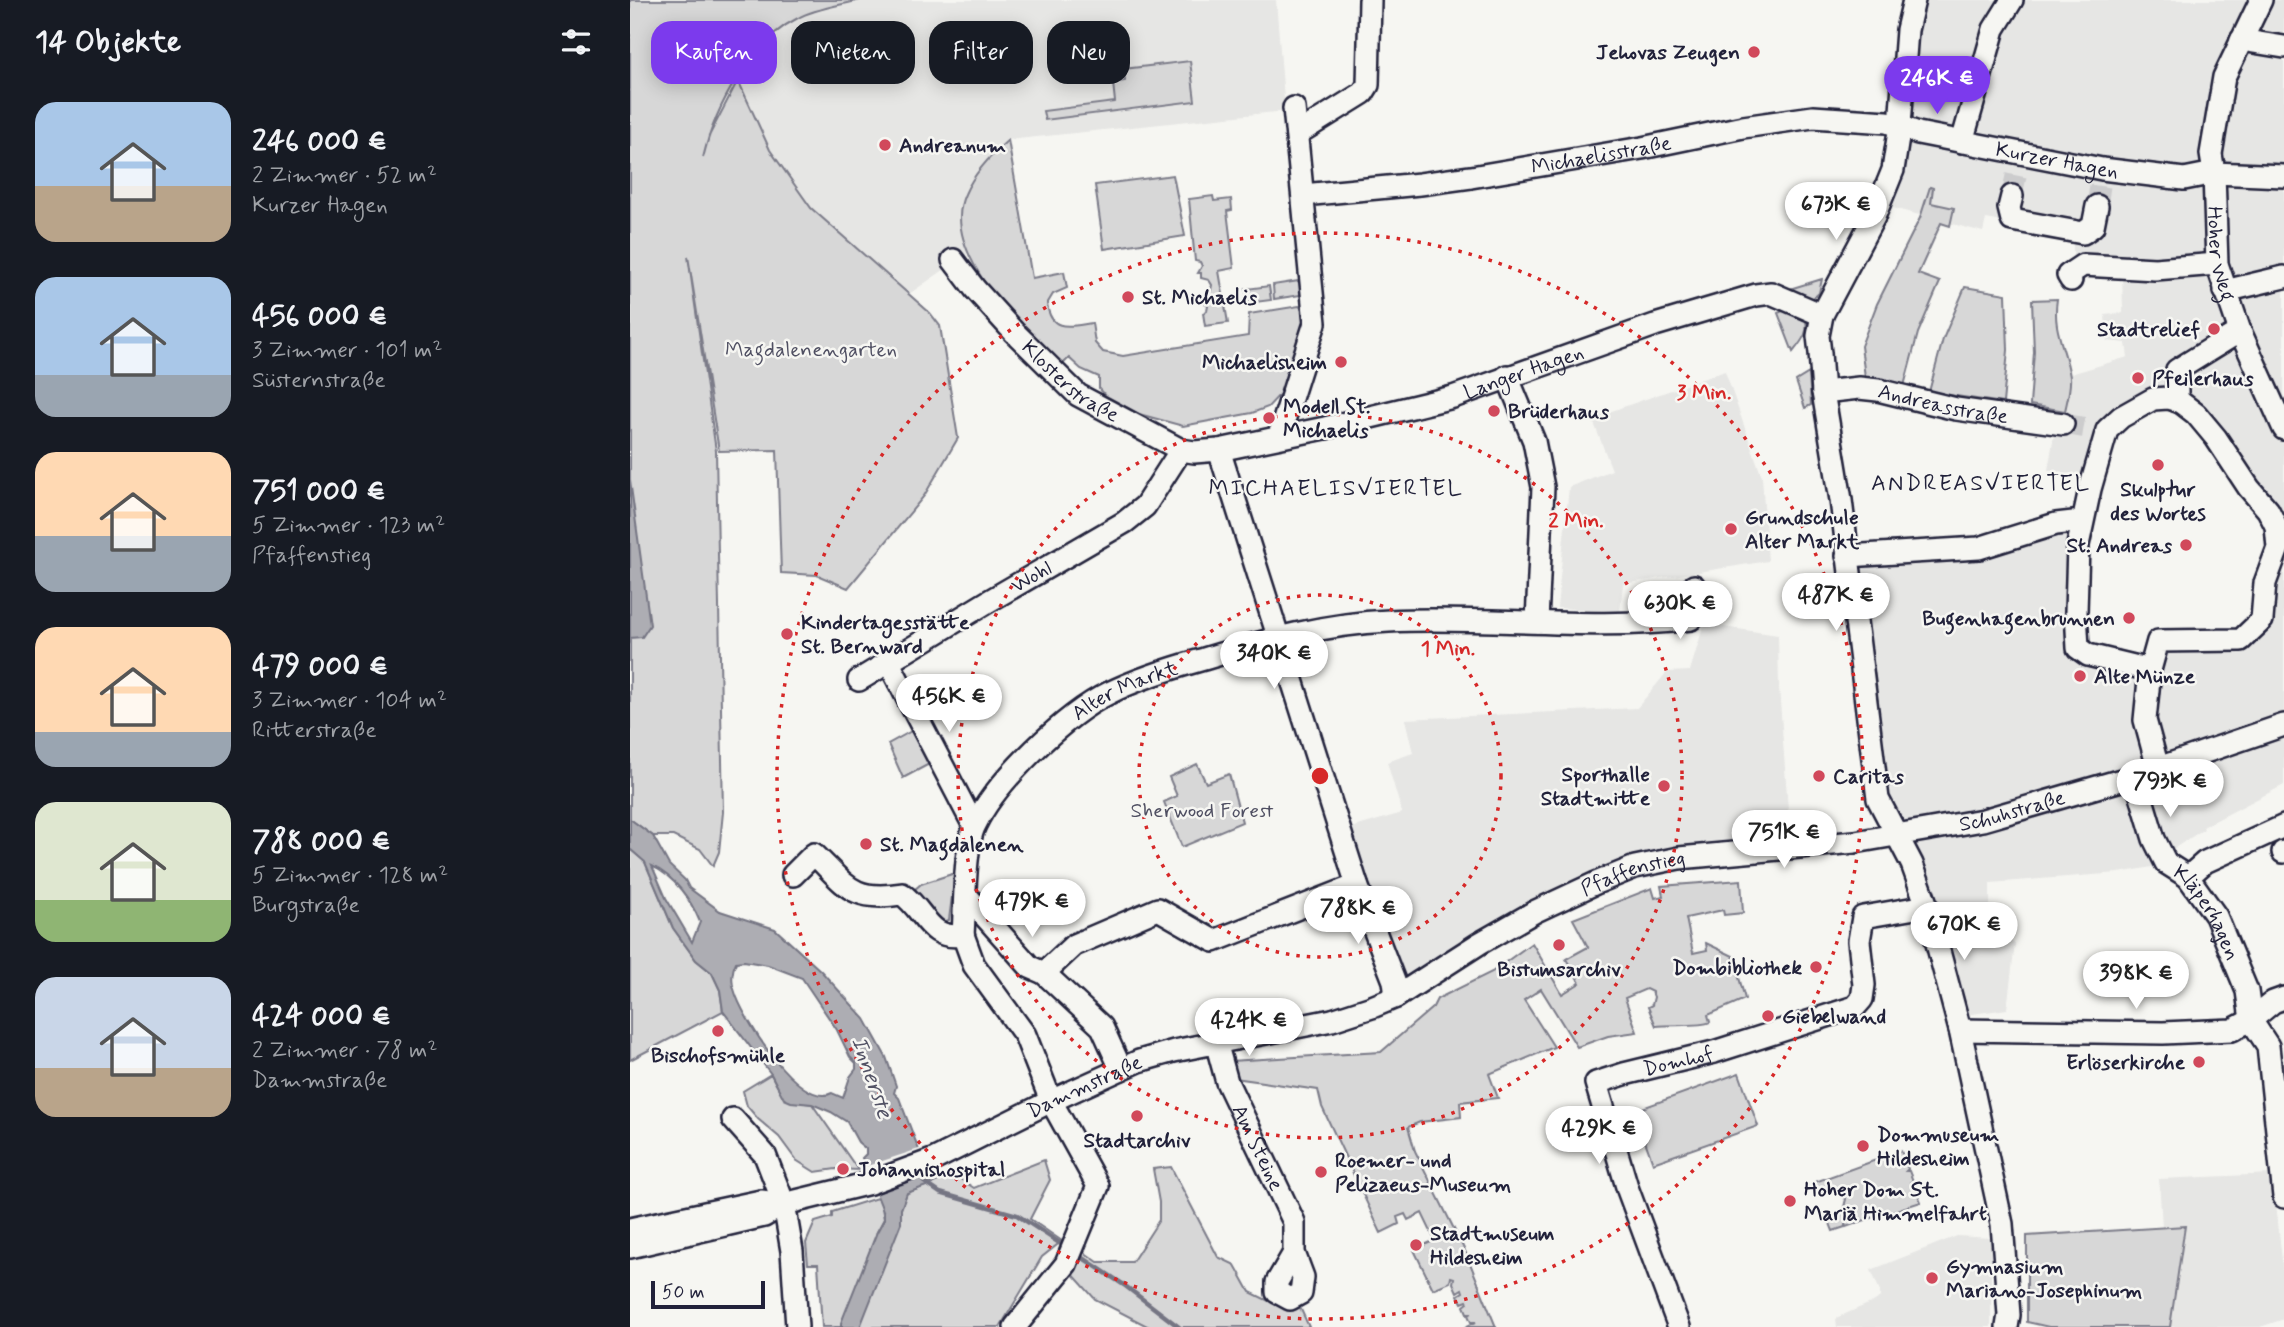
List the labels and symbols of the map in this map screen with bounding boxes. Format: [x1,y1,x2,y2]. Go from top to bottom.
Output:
place label: Jehovas Zeugen [1596,39,1740,67]
marker: Jehovas Zeugen [1746,44,1762,60]
pin: 246K € [1880,57,1994,116]
street label: Michaelisstraße [1529,129,1674,182]
place label: Andreanum [899,132,1006,160]
street label: Kurzer Hagen [1993,136,2120,186]
marker: Andreanum [877,137,893,153]
pin: 673K € [1779,182,1893,242]
street label: Hoher Weg [2200,206,2242,306]
place label: St. Michaelis [1142,284,1258,312]
marker: St. Michaelis [1120,289,1136,305]
place label: Stadtrelief [2097,316,2200,344]
marker: Stadtrelief [2206,321,2222,337]
street label: Klosterstraße [1015,334,1124,429]
park label: Magdalenengarten [725,336,897,366]
street label: Langer Hagen [1460,339,1588,407]
place label: Michaelisheim [1202,349,1327,377]
marker: Michaelisheim [1333,354,1349,370]
place label: Pfeilerhaus [2152,365,2254,393]
marker: Pfeilerhaus [2130,370,2146,386]
street label: Andreasstraße [1875,378,2010,431]
text: 3 Min. [1677,379,1731,407]
place label: Modell St. Michaelis [1283,393,1371,445]
place label: Brüderhaus [1508,398,1610,426]
marker: Brüderhaus [1486,403,1502,419]
marker: Modell St. Michaelis [1261,410,1277,426]
marker: Skulptur des Wortes [2150,457,2166,473]
district label: ANDREASVIERTEL [1871,469,2091,499]
district label: MICHAELISVIERTEL [1208,474,1464,504]
place label: Skulptur des Wortes [2110,476,2207,528]
place label: Grundschule Alter Markt [1745,504,1860,556]
text: 2 Min. [1548,507,1604,535]
marker: Grundschule Alter Markt [1723,521,1739,537]
place label: St. Andreas [2066,532,2173,560]
marker: St. Andreas [2178,537,2194,553]
street label: Wohl [1006,554,1057,600]
pin: 487K € [1779,574,1893,633]
pin: 630K € [1623,582,1737,641]
place label: Bugenhagenbrunnen [1922,605,2115,635]
place label: Kindertagesstätte St. Bernward [801,609,970,661]
marker: Bugenhagenbrunnen [2121,610,2137,626]
marker: Kindertagesstätte St. Bernward [779,626,795,642]
pin: 340K € [1217,632,1331,691]
text: 1 Min. [1421,635,1475,663]
street label: Alter Markt [1066,654,1182,727]
place label: Alte Münze [2094,663,2196,691]
marker: Alte Münze [2072,668,2088,684]
pin: 456K € [892,674,1006,734]
pin: 793K € [2113,760,2227,819]
place label: Sporthalle Stadtmitte [1541,761,1651,813]
place label: Caritas [1833,763,1904,791]
centre of rings [1308,764,1332,788]
marker: Caritas [1811,768,1827,784]
marker: Sporthalle Stadtmitte [1656,778,1672,794]
street label: Schuhstraße [1957,784,2068,839]
park label: Sherwood Forest [1131,797,1274,825]
pin: 751K € [1727,810,1841,870]
place label: St. Magdalenen [880,831,1024,861]
marker: St. Magdalenen [858,836,874,852]
street label: Pfaffenstieg [1576,844,1687,903]
street label: Kläperhagen [2168,858,2246,965]
pin: 479K € [975,880,1089,939]
pin: 788K € [1301,886,1415,946]
pin: 670K € [1907,902,2021,962]
marker: Bistumsarchiv [1551,937,1567,953]
pin: 398K € [2079,951,2193,1011]
place label: Dombibliothek [1672,954,1802,982]
place label: Bistumsarchiv [1497,956,1621,984]
marker: Dombibliothek [1808,959,1824,975]
pin: 424K € [1192,998,1306,1058]
place label: Giebelwand [1782,1003,1886,1031]
marker: Giebelwand [1760,1008,1776,1024]
marker: Bischofsmühle [710,1023,726,1039]
water label: Innerste [843,1033,899,1123]
street label: Domhof [1641,1040,1716,1084]
place label: Bischofsmühle [651,1042,786,1070]
street label: Dammstraße [1023,1048,1147,1126]
place label: Erlöserkirche [2066,1049,2186,1077]
marker: Erlöserkirche [2191,1054,2207,1070]
street label: Am Steine [1225,1100,1290,1195]
pin: 429K € [1542,1106,1656,1166]
marker: Stadtarchiv [1129,1108,1145,1124]
place label: Dommuseum Hildesheim [1877,1121,1999,1173]
place label: Stadtarchiv [1084,1127,1191,1155]
marker: Dommuseum Hildesheim [1855,1138,1871,1154]
place label: Roemer- und Pelizaeus-Museum [1335,1147,1511,1199]
place label: Johannishospital [857,1156,1005,1184]
marker: Johannishospital [835,1161,851,1177]
marker: Roemer- und Pelizaeus-Museum [1313,1164,1329,1180]
place label: Hoher Dom St. Mariä Himmelfahrt [1804,1176,1987,1228]
marker: Hoher Dom St. Mariä Himmelfahrt [1782,1193,1798,1209]
place label: Stadtmuseum Hildesheim [1430,1220,1555,1272]
marker: Stadtmuseum Hildesheim [1408,1237,1424,1253]
place label: Gymnasium Mariano-Josephinum [1946,1253,2143,1305]
marker: Gymnasium Mariano-Josephinum [1924,1270,1940,1286]
scale bar [651,1278,765,1310]

